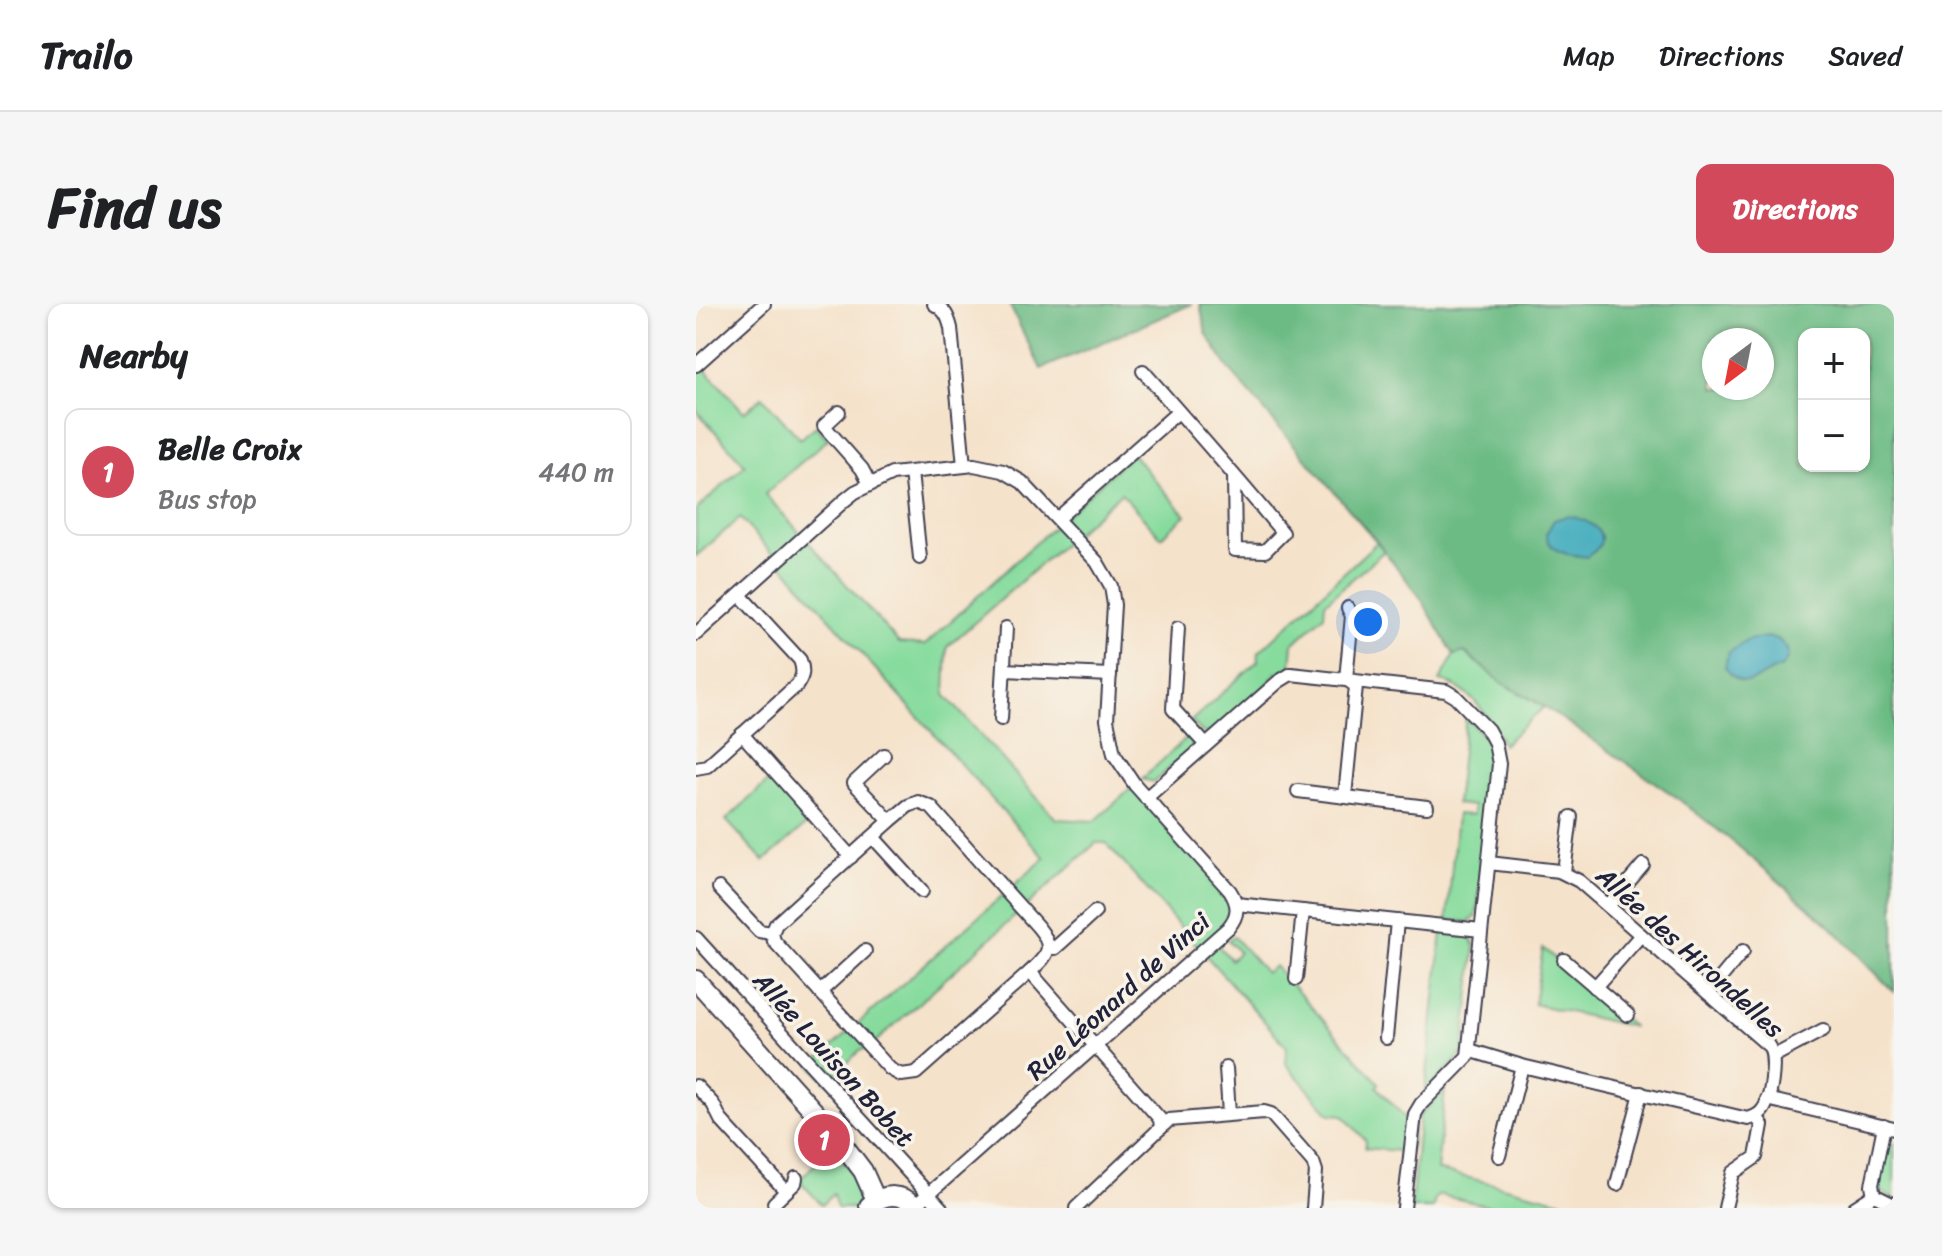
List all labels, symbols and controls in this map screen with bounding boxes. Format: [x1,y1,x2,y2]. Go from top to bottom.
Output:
text: Trailo [40,22,133,89]
text: Map [1563,31,1615,80]
text: Directions [1659,31,1784,80]
text: Saved [1828,31,1902,80]
text: Find us [48,159,221,258]
button: Directions [1696,164,1894,253]
text: Nearby [80,326,188,386]
north arrow [1702,328,1774,400]
map controls [1798,328,1870,472]
button: + [1798,328,1870,400]
button: − [1798,400,1870,472]
text: Belle Croix [158,422,302,476]
text: 1 [102,449,114,495]
text: 440 m [538,449,614,495]
text: Bus stop [158,476,256,522]
your location [1348,602,1388,642]
street label: Allée des Hirondelles [1584,854,1796,1050]
street label: Rue Léonard de Vinci [1015,900,1221,1092]
street label: Allée Louison Bobet [741,959,927,1158]
pin: 1 [798,1110,850,1170]

